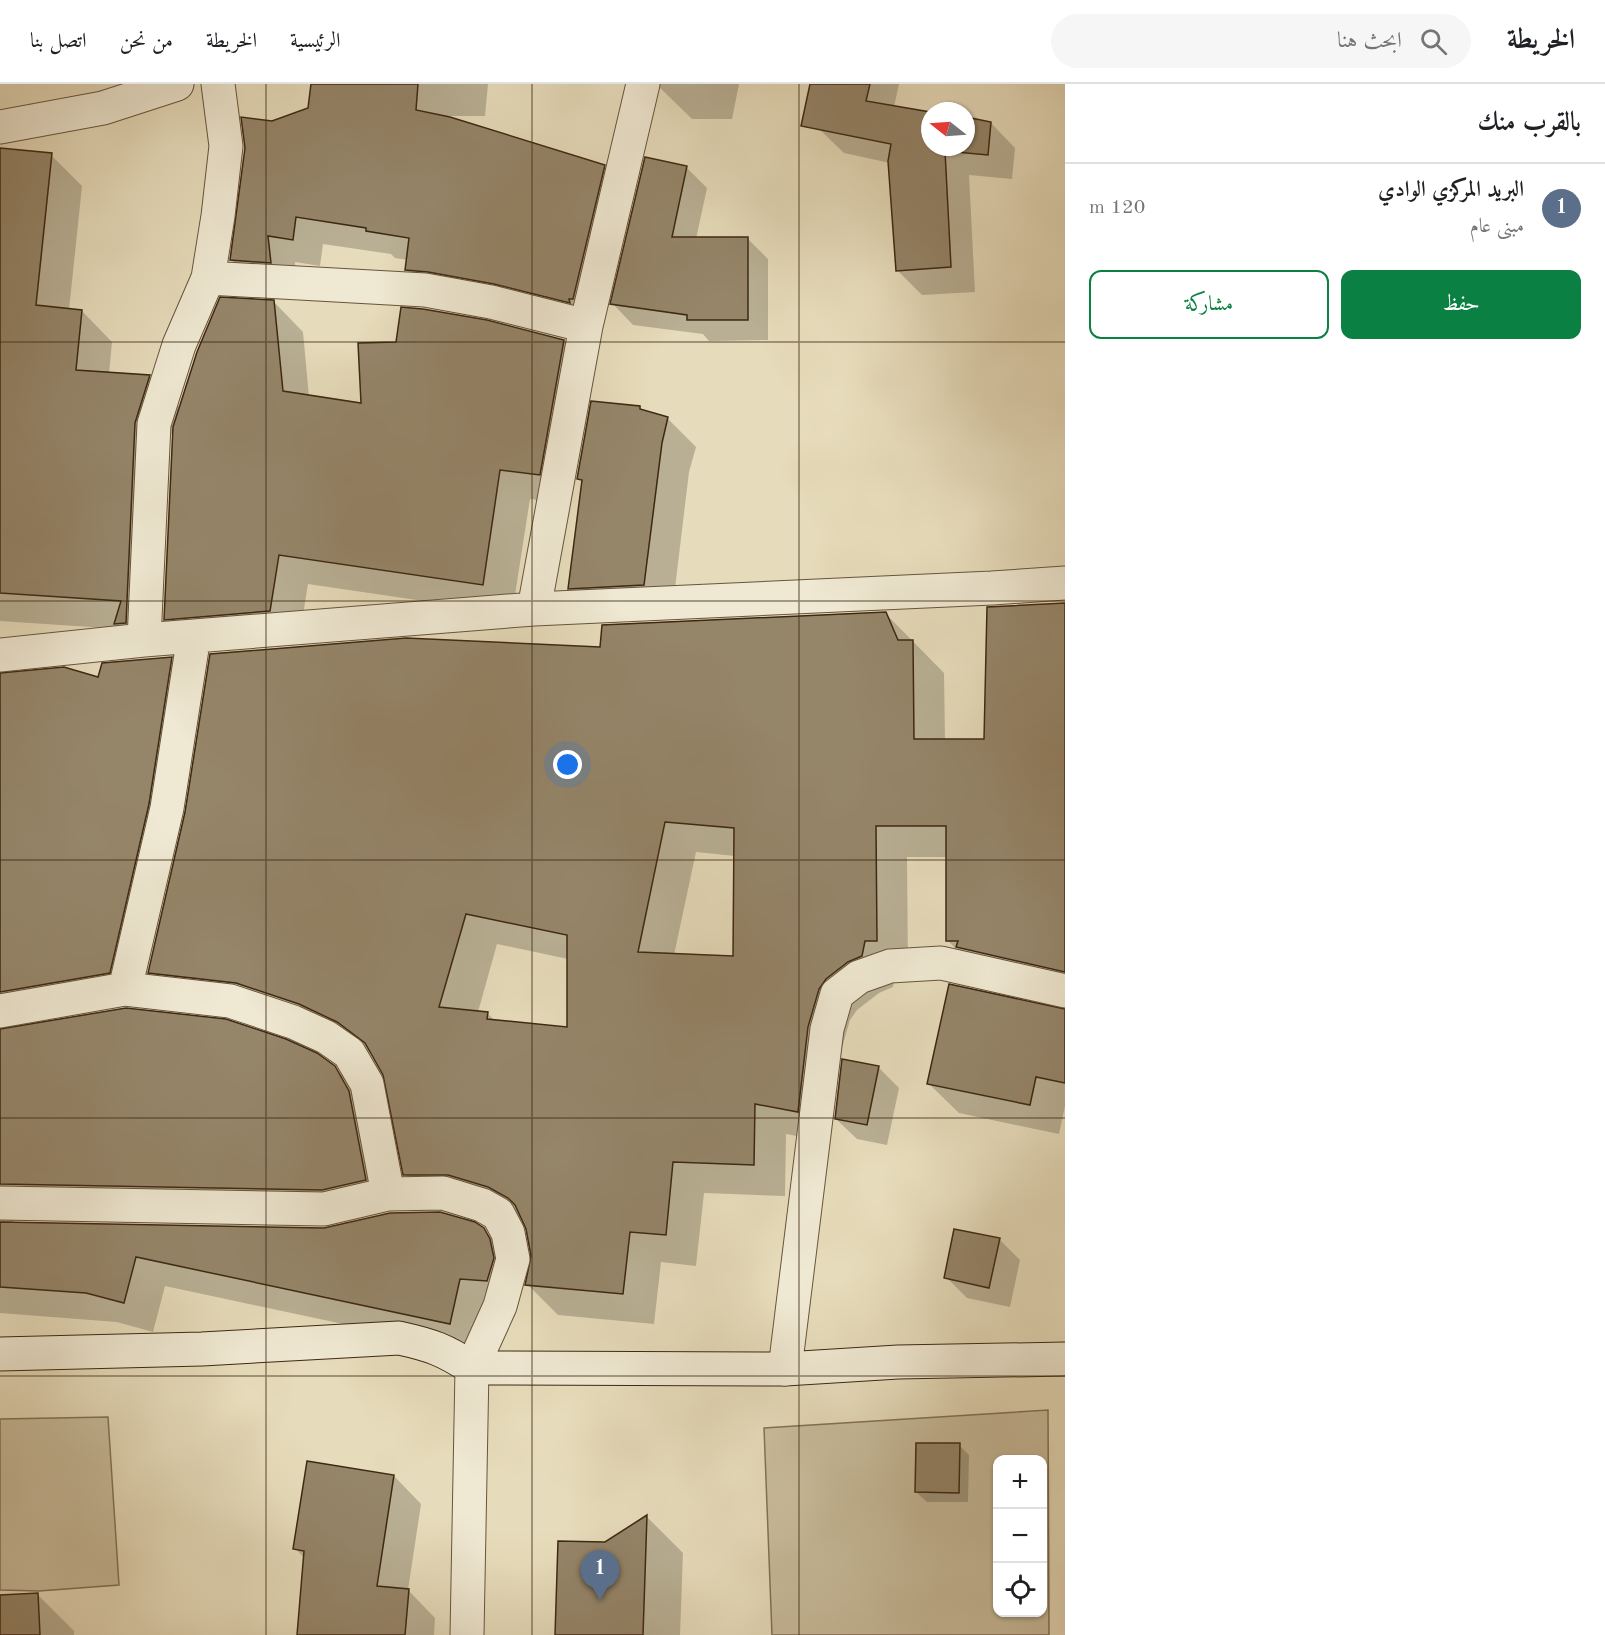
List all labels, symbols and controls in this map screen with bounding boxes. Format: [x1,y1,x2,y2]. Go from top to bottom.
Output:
search box [1051,14,1471,68]
icon: search [1417,25,1450,58]
text: الخريطة [1507,27,1575,55]
text: ابحث هنا [1337,30,1402,52]
text: اتصل بنا [30,31,87,52]
text: من نحن [120,31,173,52]
text: الخريطة [206,31,257,52]
text: الرئيسية [290,31,341,52]
north arrow [921,102,975,156]
text: بالقرب منك [1478,110,1581,136]
text: البريد المركزي الوادي [1378,179,1524,201]
text: 120 m [1089,198,1145,218]
text: 1 [1556,198,1567,218]
text: مبنى عام [1470,217,1524,237]
button: مشاركة [1089,270,1329,339]
button: حفظ [1341,270,1581,339]
your location [553,750,582,779]
map controls [993,1455,1047,1617]
button: + [993,1455,1047,1509]
button: − [993,1509,1047,1563]
pin: 1 [580,1550,620,1600]
button: locate [993,1563,1047,1617]

